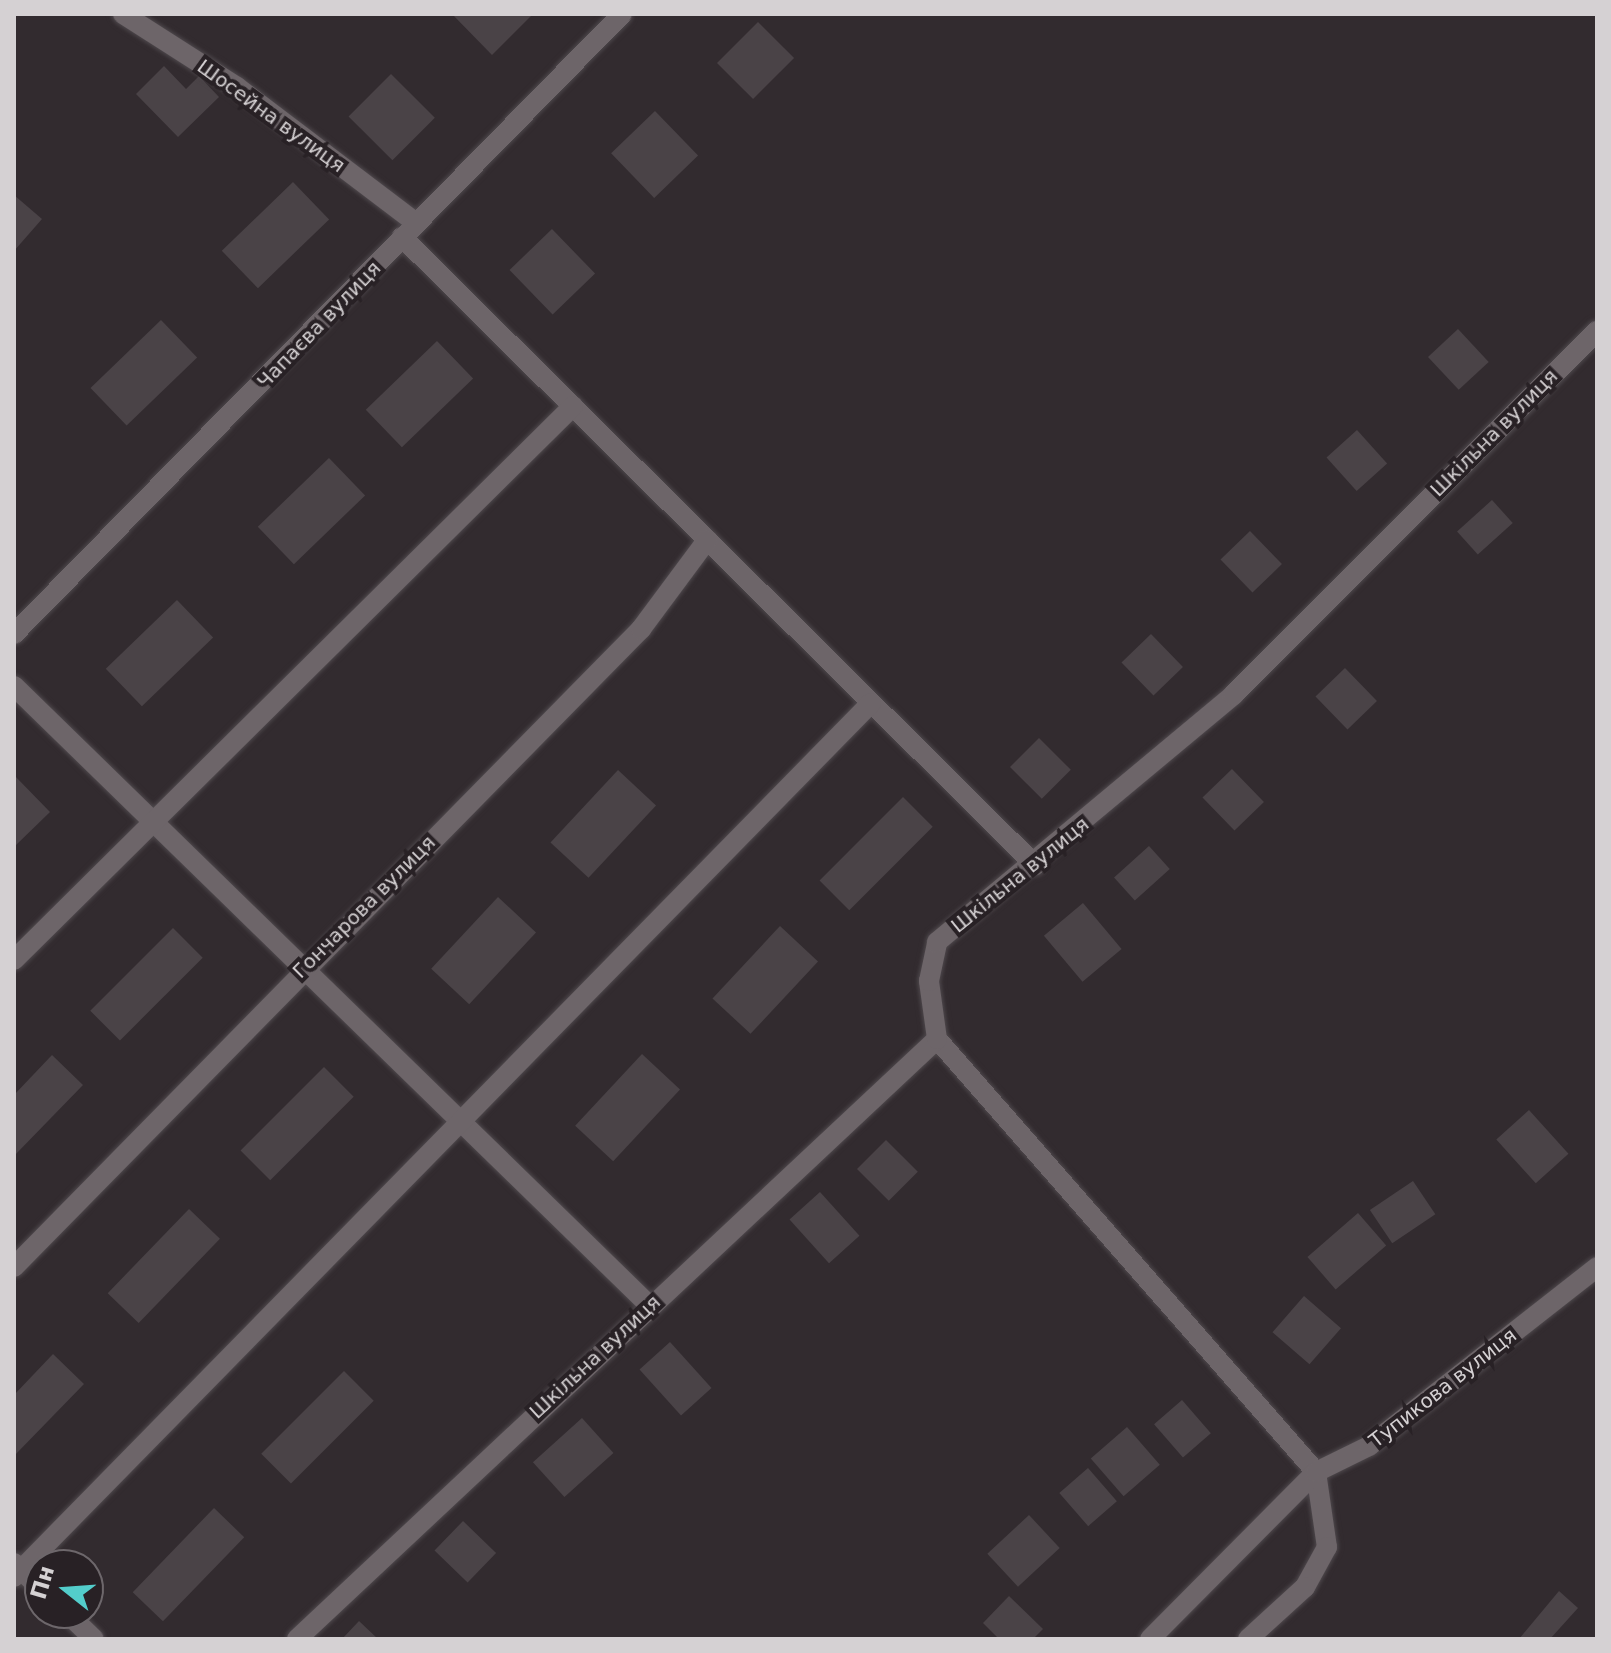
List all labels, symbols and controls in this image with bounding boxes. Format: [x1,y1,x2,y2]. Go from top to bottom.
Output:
street label: Шосейна вулиця [192,54,350,178]
street label: Чапаєва вулиця [252,256,386,394]
street label: Шкільна вулиця [1425,364,1563,502]
street label: Шкільна вулиця [946,812,1094,938]
street label: Гончарова вулиця [288,831,440,983]
street label: Шкільна вулиця [525,1290,665,1424]
street label: Тупикова вулиця [1365,1323,1521,1453]
north arrow [24,1549,104,1629]
text: Пн [26,1563,59,1602]

